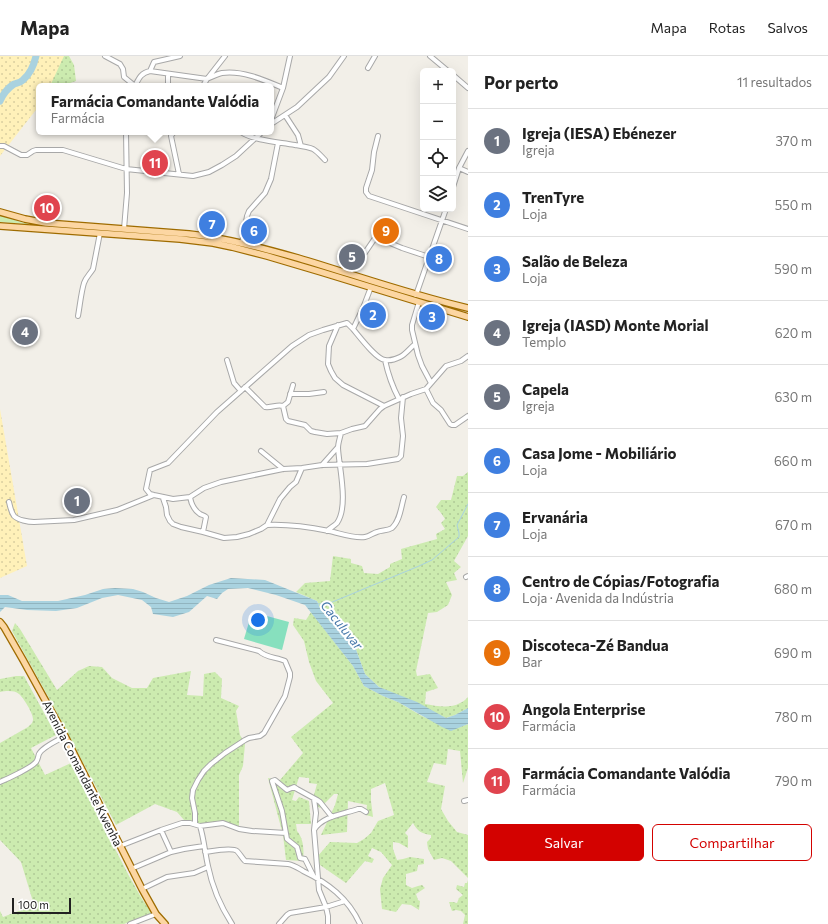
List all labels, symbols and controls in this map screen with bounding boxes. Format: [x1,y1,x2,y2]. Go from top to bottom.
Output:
text: Mapa [20,16,69,39]
text: Mapa [651,19,687,36]
text: Rotas [709,19,745,36]
text: Salvos [767,19,808,36]
map controls [420,68,456,212]
button: + [420,68,456,104]
text: Por perto [484,72,559,93]
text: 11 resultados [737,74,812,90]
popup [36,83,274,135]
text: Farmácia Comandante Valódia [51,92,259,110]
button: − [420,104,456,140]
text: Farmácia [51,110,105,126]
text: Igreja (IESA) Ebénezer [522,124,677,142]
text: 1 [494,133,500,149]
text: 370 m [775,133,812,149]
button: locate [420,140,456,176]
text: Igreja [522,142,555,158]
pin: 11 [142,148,168,178]
button: layers [420,176,456,212]
text: TrenTyre [522,188,584,206]
pin: 10 [34,193,60,223]
text: 2 [493,197,501,213]
text: 550 m [775,197,812,213]
text: Loja [522,206,547,222]
pin: 7 [199,209,225,239]
pin: 6 [241,216,267,246]
pin: 9 [373,216,399,246]
pin: 5 [339,242,365,272]
pin: 8 [426,244,452,274]
text: Salão de Beleza [522,252,628,270]
text: 3 [493,261,501,277]
text: 590 m [774,261,812,277]
text: Loja [522,270,547,286]
pin: 2 [360,300,386,330]
pin: 3 [419,302,445,332]
text: Igreja (IASD) Monte Morial [522,316,709,334]
pin: 4 [12,317,38,347]
text: 4 [493,325,501,341]
text: 620 m [775,325,812,341]
text: Templo [522,334,566,350]
text: Capela [522,380,569,398]
text: 5 [493,389,501,405]
text: 630 m [774,389,812,405]
text: Igreja [522,398,555,414]
text: Casa Jome - Mobiliário [522,444,677,462]
text: 6 [493,453,501,469]
text: 660 m [774,453,812,469]
text: Loja [522,462,547,478]
pin: 1 [64,486,90,516]
text: Ervanária [522,508,588,526]
text: 7 [493,517,501,533]
text: 670 m [775,517,812,533]
text: Loja [522,526,547,542]
text: Centro de Cópias/Fotografia [522,572,720,590]
text: 8 [493,581,501,597]
text: 680 m [774,581,812,597]
text: Loja · Avenida da Indústria [522,590,674,606]
water label: Caculuvar [317,597,367,653]
your location [248,610,268,630]
text: Discoteca-Zé Bandua [522,636,669,654]
text: 9 [493,645,501,661]
text: 690 m [774,645,812,661]
text: Bar [522,654,542,670]
street label: Avenida Comandante Kwenha [40,698,126,848]
text: Angola Enterprise [522,700,646,718]
text: 10 [490,709,504,725]
text: 780 m [775,709,812,725]
text: Farmácia [522,718,576,734]
text: Farmácia Comandante Valódia [522,764,730,782]
text: 11 [491,773,503,789]
text: 790 m [775,773,812,789]
text: Farmácia [522,782,576,798]
button: Salvar [484,824,644,861]
button: Compartilhar [652,824,812,861]
scale bar [12,896,71,915]
text: 100 m [18,898,49,911]

